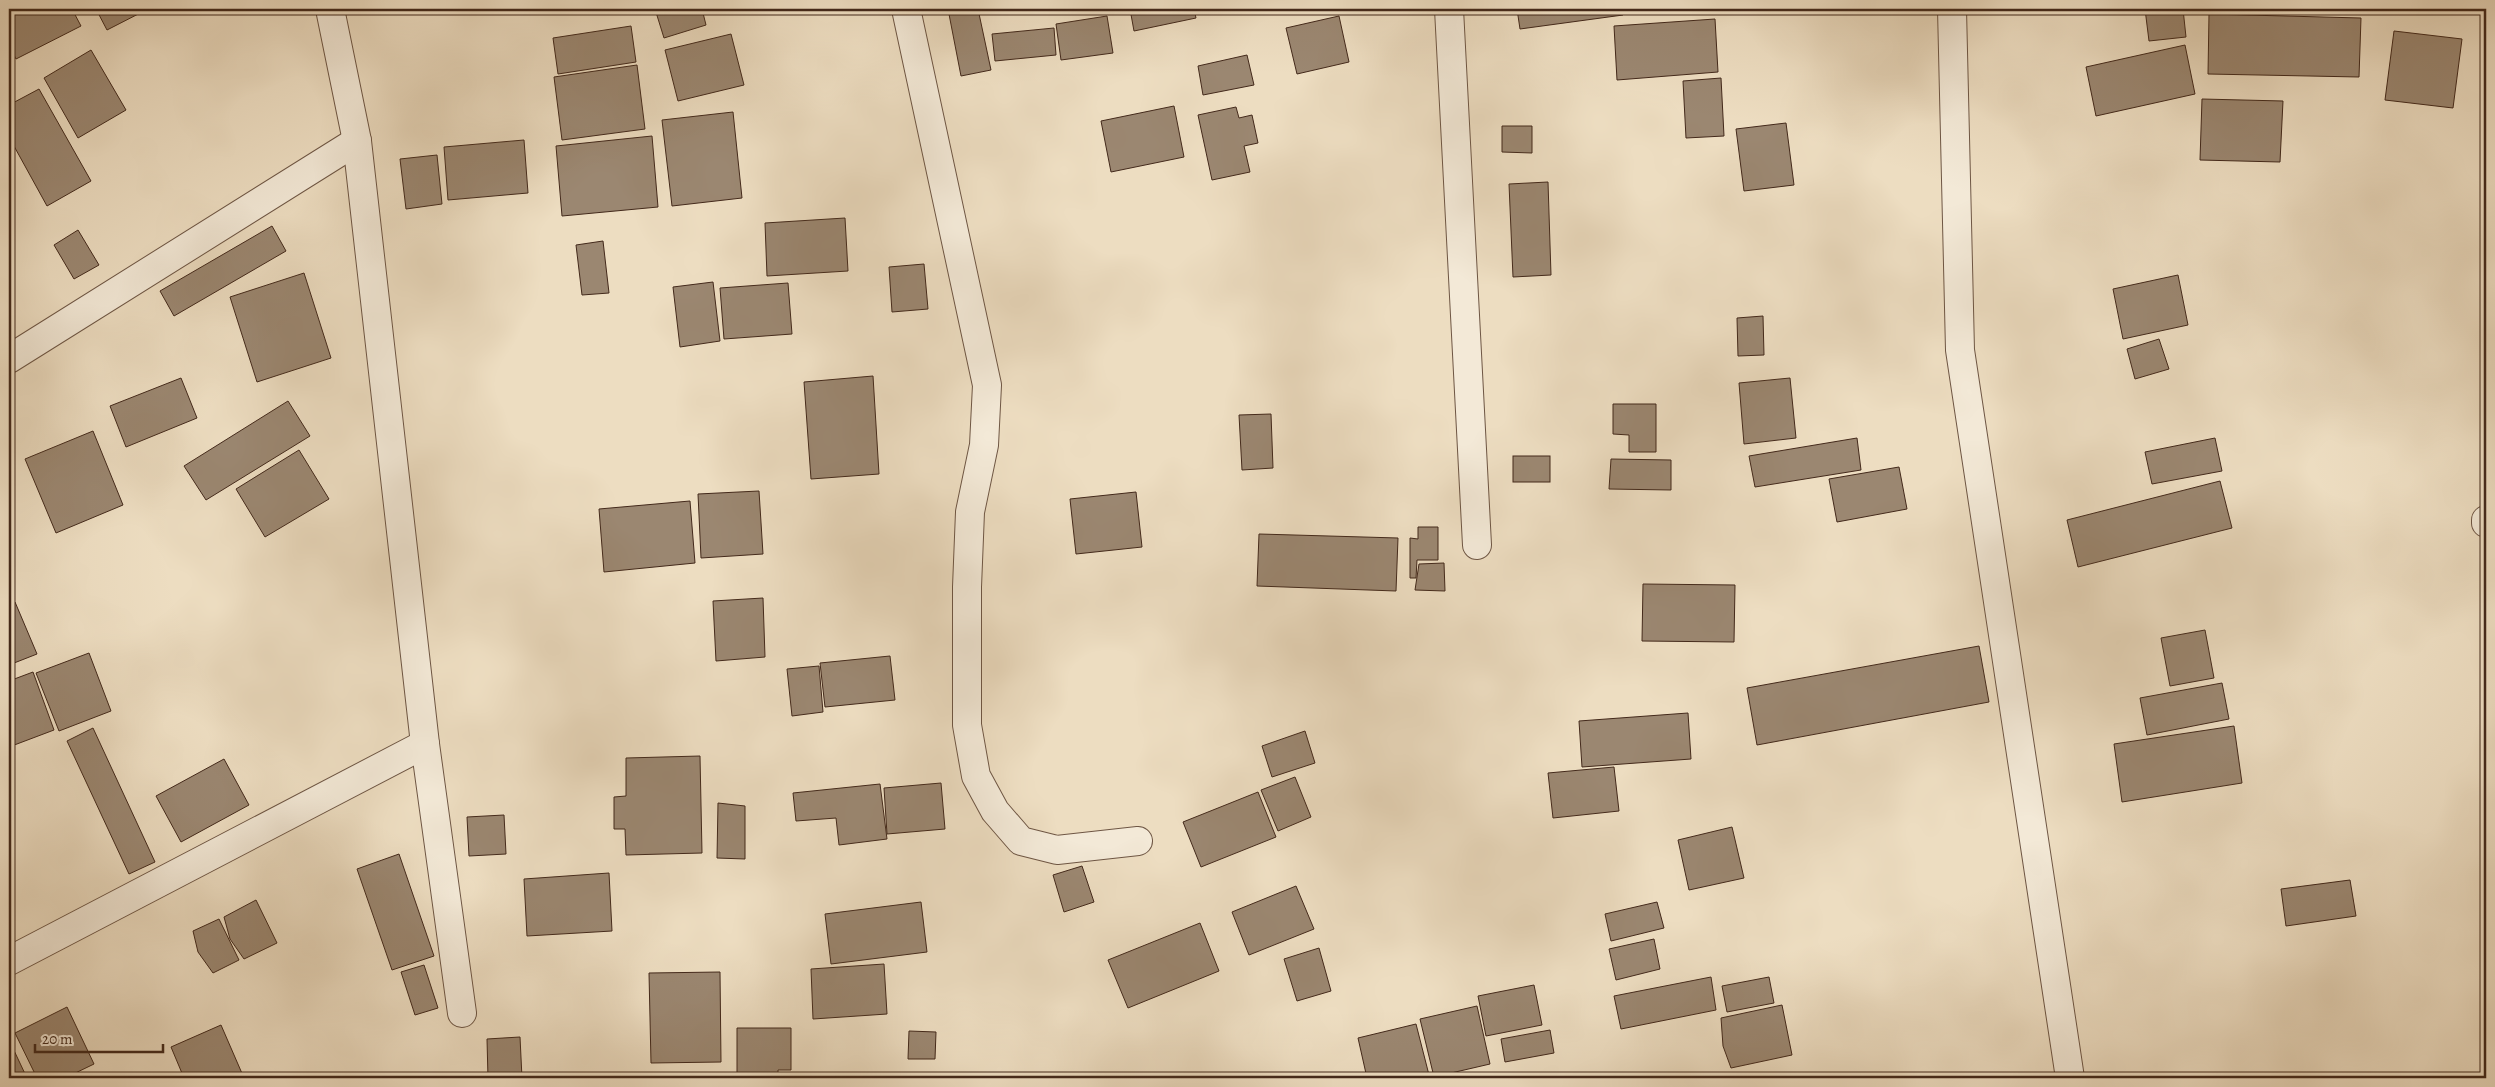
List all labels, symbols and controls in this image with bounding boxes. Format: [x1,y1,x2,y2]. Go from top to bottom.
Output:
scale bar [35,1022,162,1054]
text: 20 m [42,1029,73,1049]

